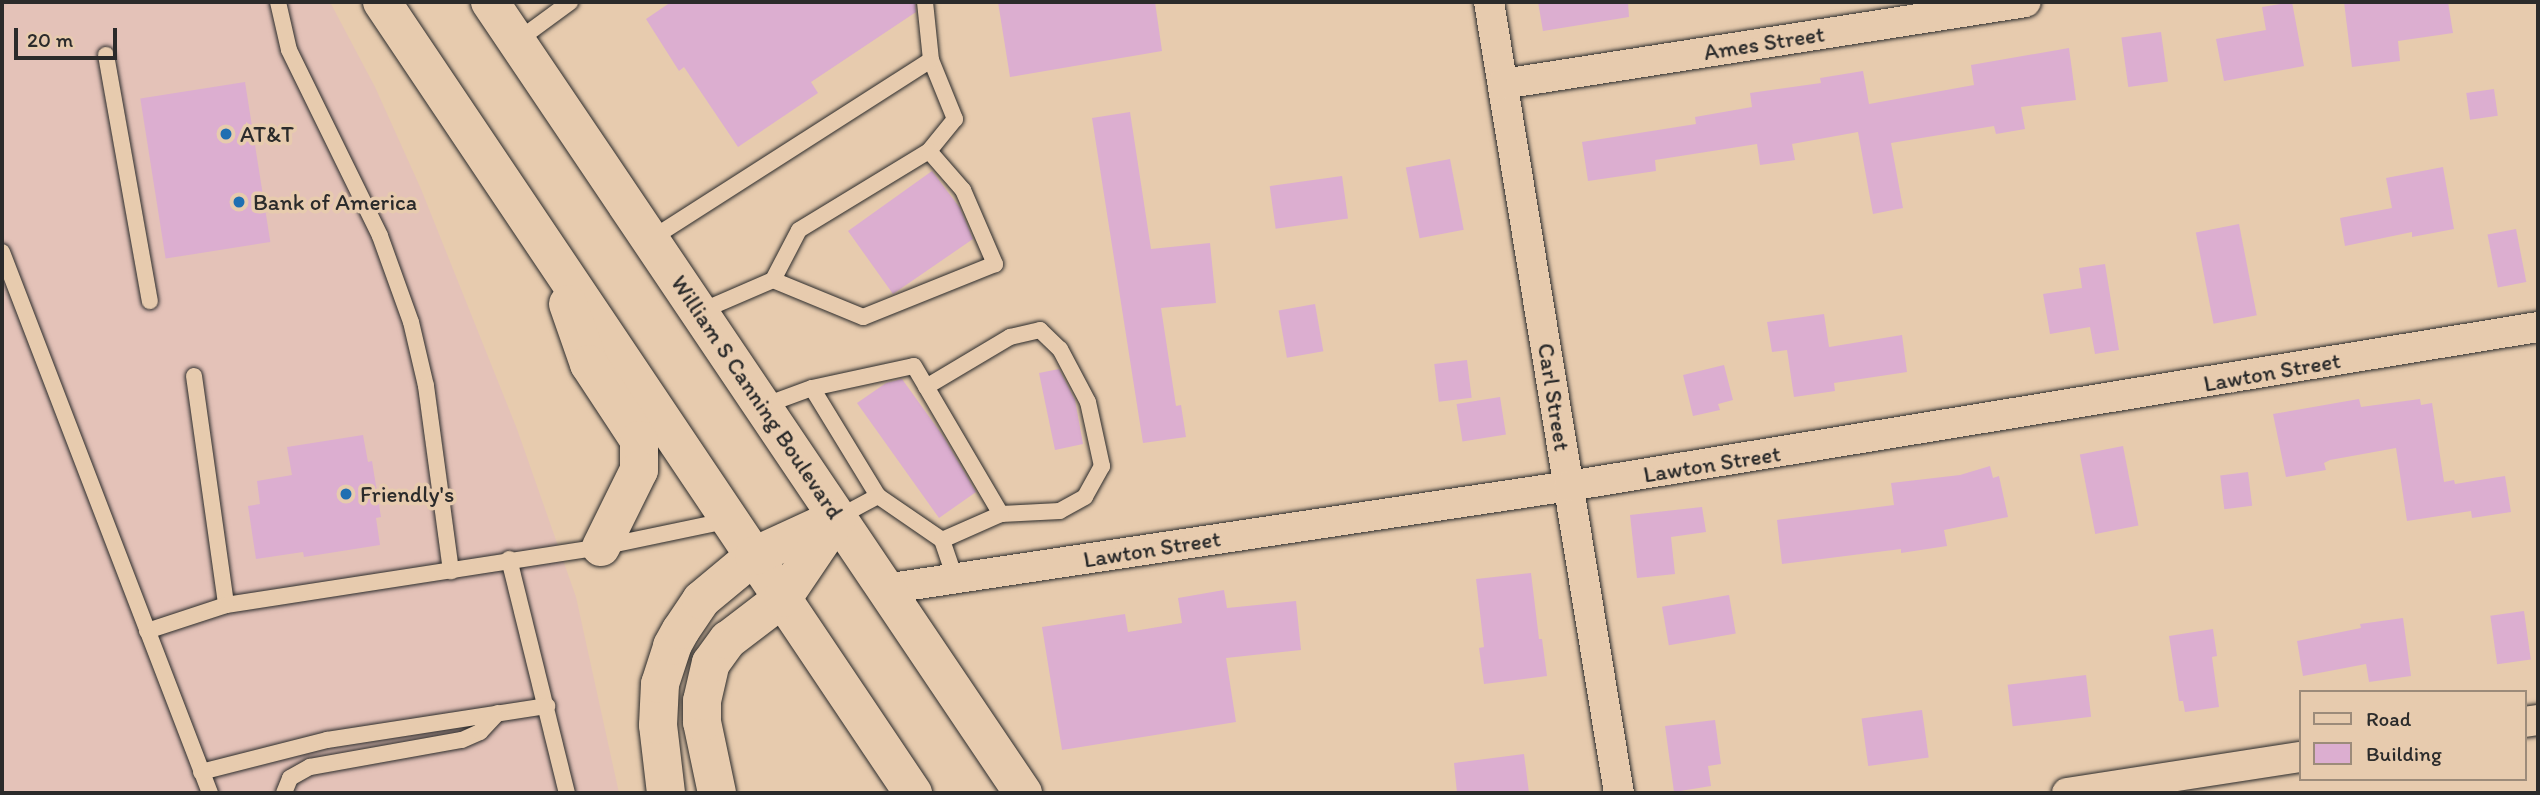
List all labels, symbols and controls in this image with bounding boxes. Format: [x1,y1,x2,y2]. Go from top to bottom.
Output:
scale bar [18,14,121,58]
street label: Ames Street [1702,20,1826,66]
text: 20 m [27,27,73,52]
place label: AT&T [240,120,294,148]
marker: AT&T [218,126,234,142]
place label: Bank of America [253,188,418,216]
marker: Bank of America [231,194,247,210]
street label: William S Canning Boulevard [665,270,849,524]
street label: Carl Street [1532,341,1576,453]
street label: Lawton Street [2201,346,2343,398]
street label: Lawton Street [1641,440,1783,488]
place label: Friendly's [360,480,454,508]
marker: Friendly's [338,486,354,502]
street label: Lawton Street [1081,525,1223,573]
legend [2298,690,2526,781]
text: Road [2366,706,2411,731]
text: Building [2366,741,2442,766]

